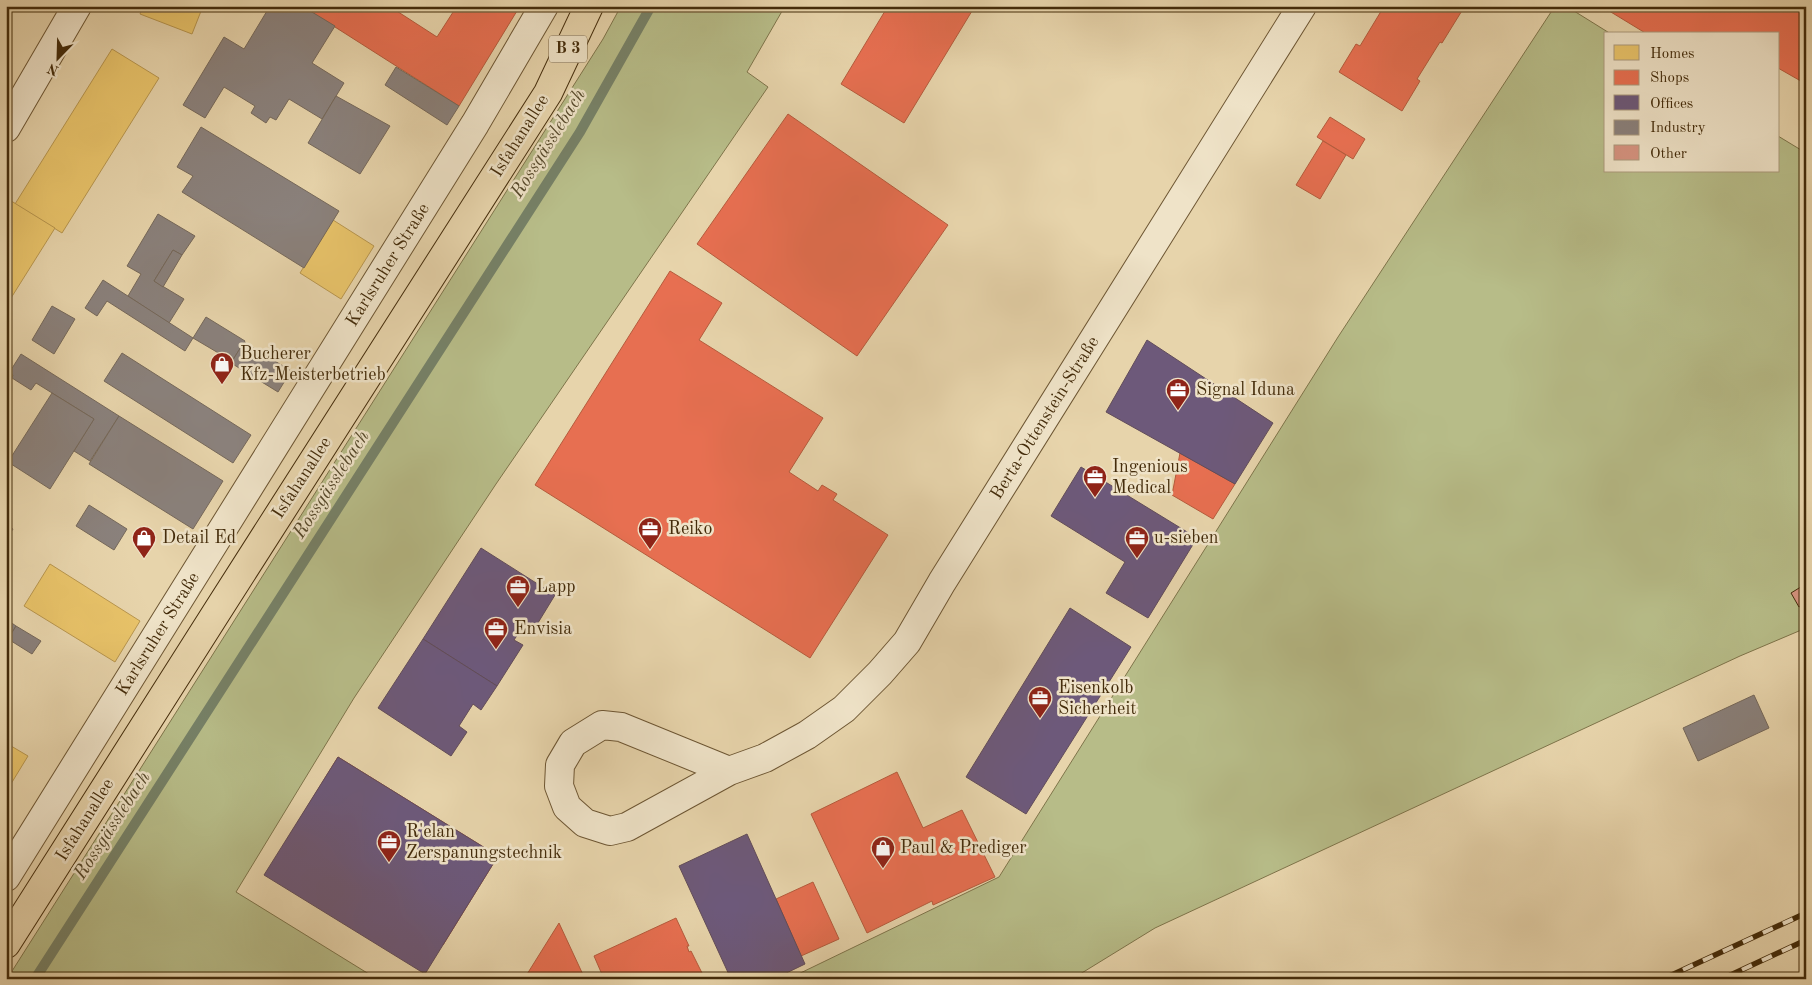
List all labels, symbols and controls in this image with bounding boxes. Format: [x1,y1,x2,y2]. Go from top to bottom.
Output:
north arrow [32,32,82,82]
legend [1604,32,1780,172]
road number: B 3 [549,36,587,62]
text: Homes [1650,47,1695,62]
text: N [45,60,61,78]
text: Shops [1650,71,1689,86]
water label: Rossgässlebach [508,86,590,202]
street label: Isfahanallee [488,92,552,180]
text: Offices [1650,97,1693,112]
text: Industry [1650,121,1706,136]
text: Other [1650,147,1687,162]
street label: Karlsruher Straße [343,200,433,330]
street label: Berta-Ottenstein-Straße [987,333,1103,503]
place label: Bucherer Kfz-Meisterbetrieb [240,345,386,384]
shop icon: Bucherer Kfz-Meisterbetrieb [209,351,235,385]
office icon: Signal Iduna [1165,377,1191,411]
place label: Signal Iduna [1196,381,1295,399]
water label: Rossgässlebach [290,428,374,543]
street label: Isfahanallee [269,434,335,522]
place label: Ingenious Medical [1112,458,1188,497]
office icon: Ingenious Medical [1082,464,1108,498]
office icon: Reiko [637,516,663,550]
place label: Reiko [668,520,712,538]
shop icon: Detail Ed [131,525,157,559]
office icon: u-sieben [1124,525,1150,559]
place label: Detail Ed [162,529,236,547]
place label: u-sieben [1154,529,1219,547]
street label: Karlsruher Straße [113,569,203,699]
office icon: Lapp [505,574,531,608]
place label: Lapp [536,578,576,596]
office icon: Envisia [483,616,509,650]
place label: Envisia [514,620,572,638]
place label: Eisenkolb Sicherheit [1058,679,1137,718]
office icon: Eisenkolb Sicherheit [1027,685,1053,719]
water label: Rossgässlebach [71,769,155,884]
street label: Isfahanallee [53,776,117,864]
place label: R'elan Zerspanungstechnik [406,823,562,862]
office icon: R'elan Zerspanungstechnik [376,829,402,863]
shop icon: Paul & Prediger [870,835,896,869]
place label: Paul & Prediger [900,839,1027,857]

